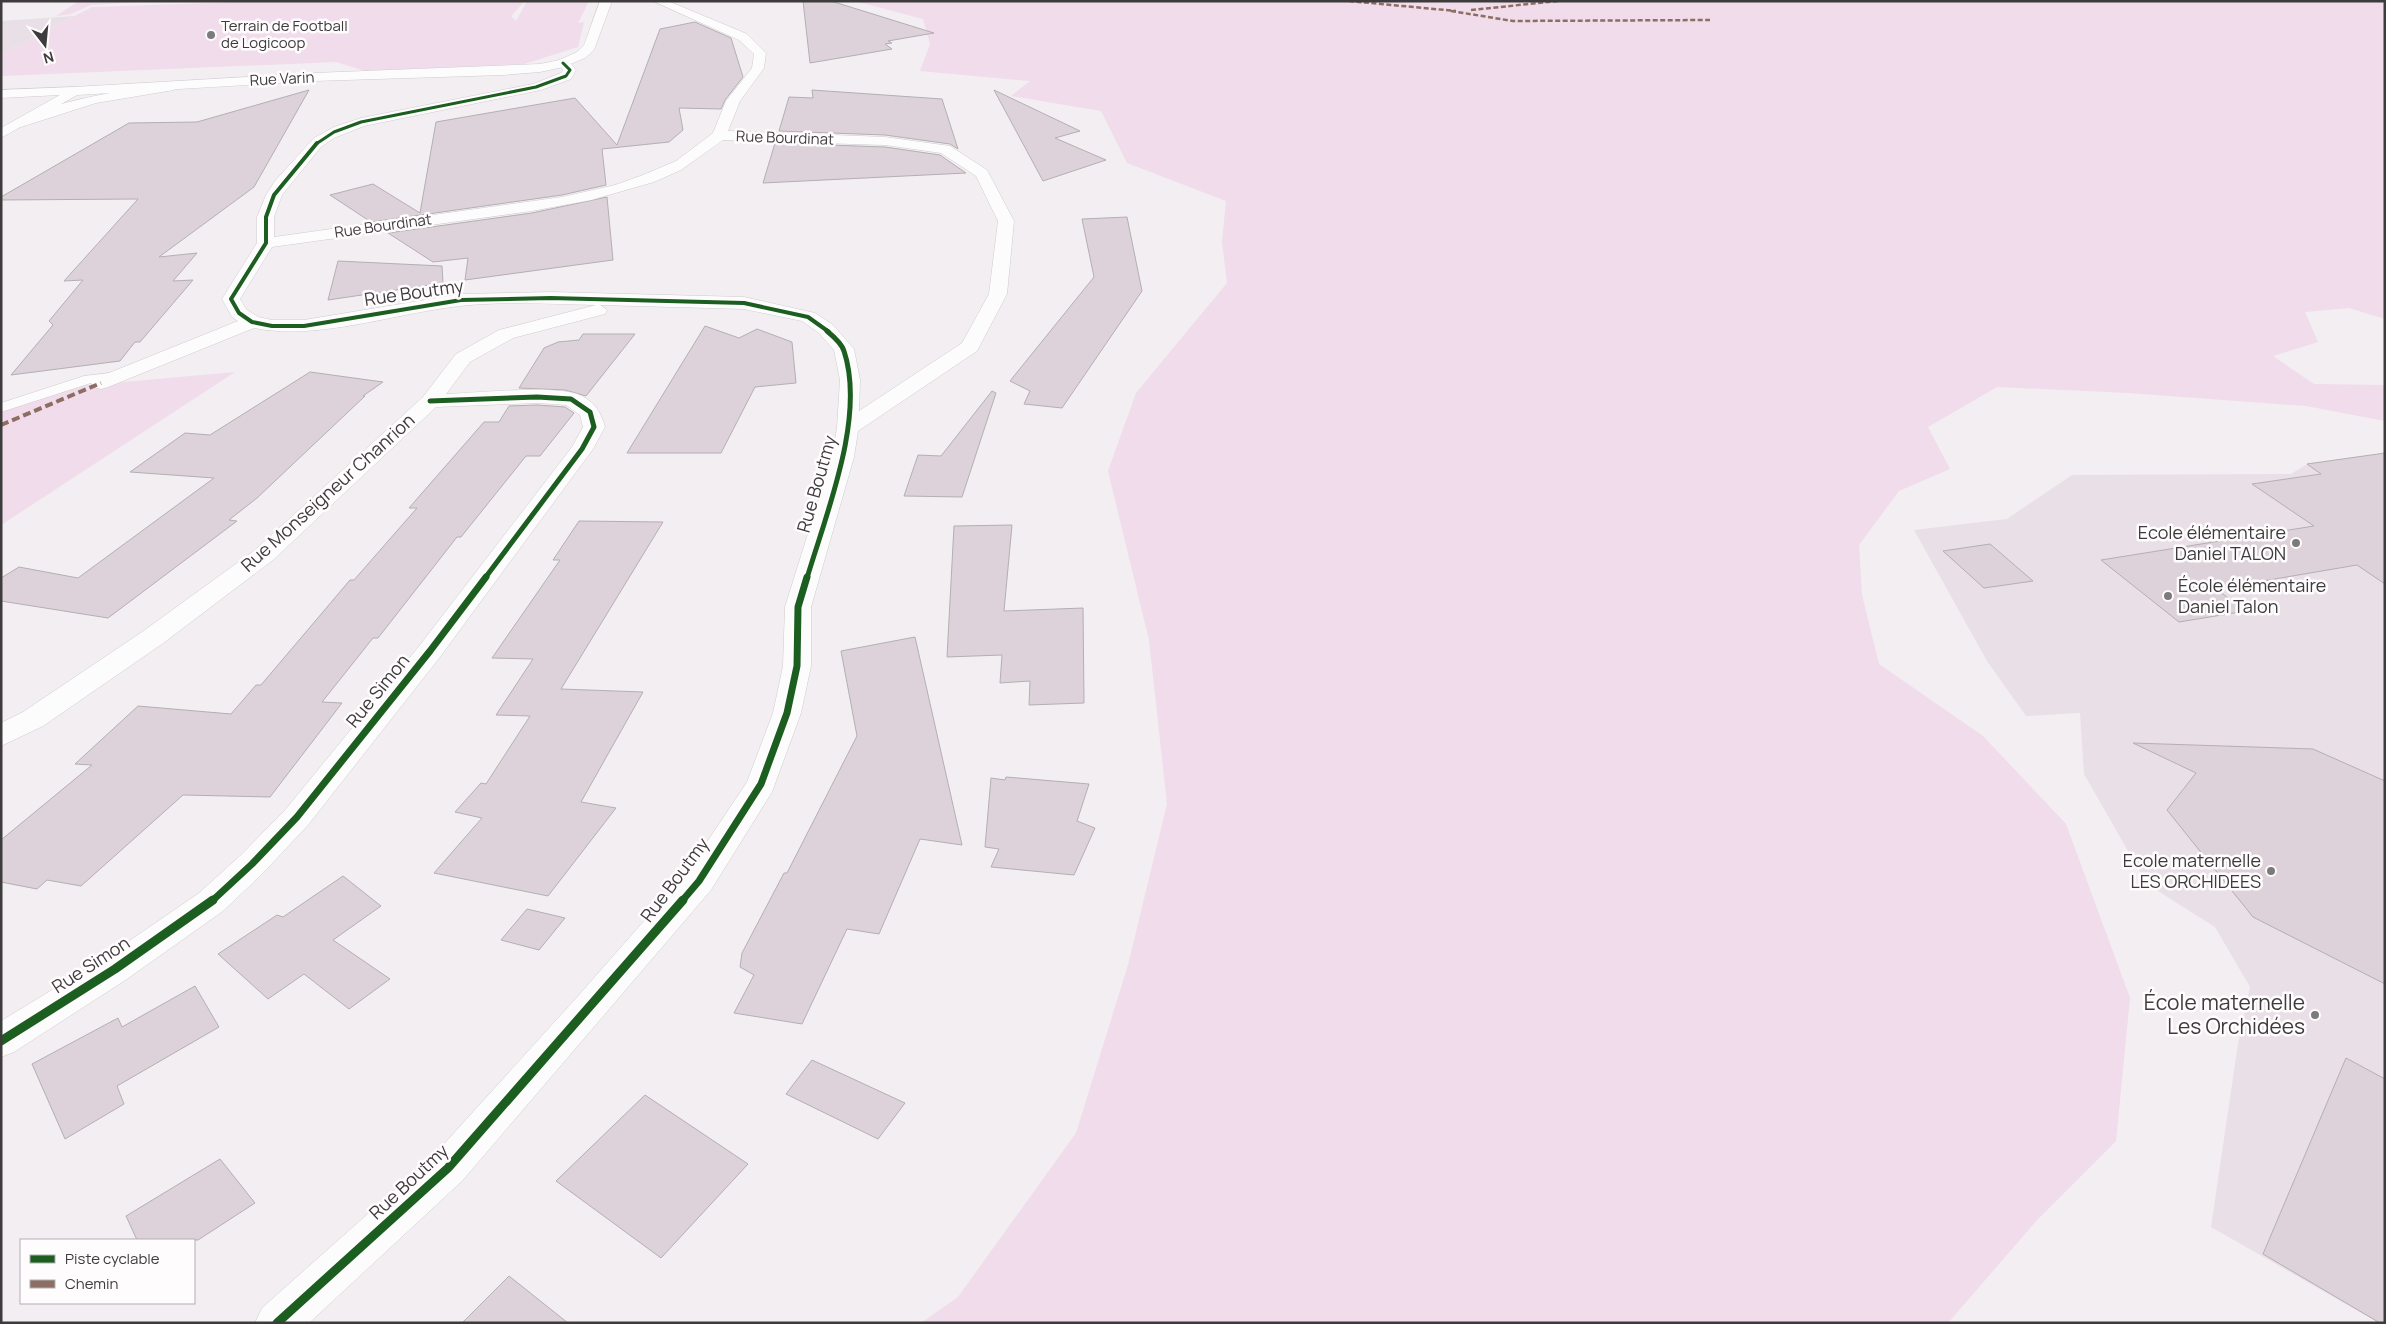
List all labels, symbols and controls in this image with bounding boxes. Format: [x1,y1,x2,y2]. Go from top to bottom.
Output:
place label: Terrain de Football de Logicoop [221,15,348,53]
north arrow [20,20,70,70]
marker: Terrain de Football de Logicoop [205,29,217,41]
text: N [41,47,56,68]
street label: Rue Varin [249,66,315,91]
street label: Rue Bourdinat [736,125,834,150]
street label: Rue Bourdinat [333,208,433,243]
street label: Rue Boutmy [363,273,466,311]
street label: Rue Monseigneur Chanrion [235,408,419,577]
street label: Rue Boutmy [791,432,842,535]
place label: Ecole élémentaire Daniel TALON [2138,520,2286,565]
marker: Ecole élémentaire Daniel TALON [2290,537,2302,549]
place label: École élémentaire Daniel Talon [2178,573,2326,618]
marker: École élémentaire Daniel Talon [2162,590,2174,602]
street label: Rue Simon [340,649,414,732]
street label: Rue Boutmy [634,832,714,927]
place label: Ecole maternelle LES ORCHIDEES [2123,848,2261,893]
marker: Ecole maternelle LES ORCHIDEES [2265,865,2277,877]
street label: Rue Simon [47,930,134,998]
place label: École maternelle Les Orchidées [2144,988,2305,1040]
marker: École maternelle Les Orchidées [2309,1009,2321,1021]
street label: Rue Boutmy [364,1138,453,1224]
legend [20,1239,195,1304]
text: Piste cyclable [65,1248,160,1269]
text: Chemin [65,1273,118,1294]

